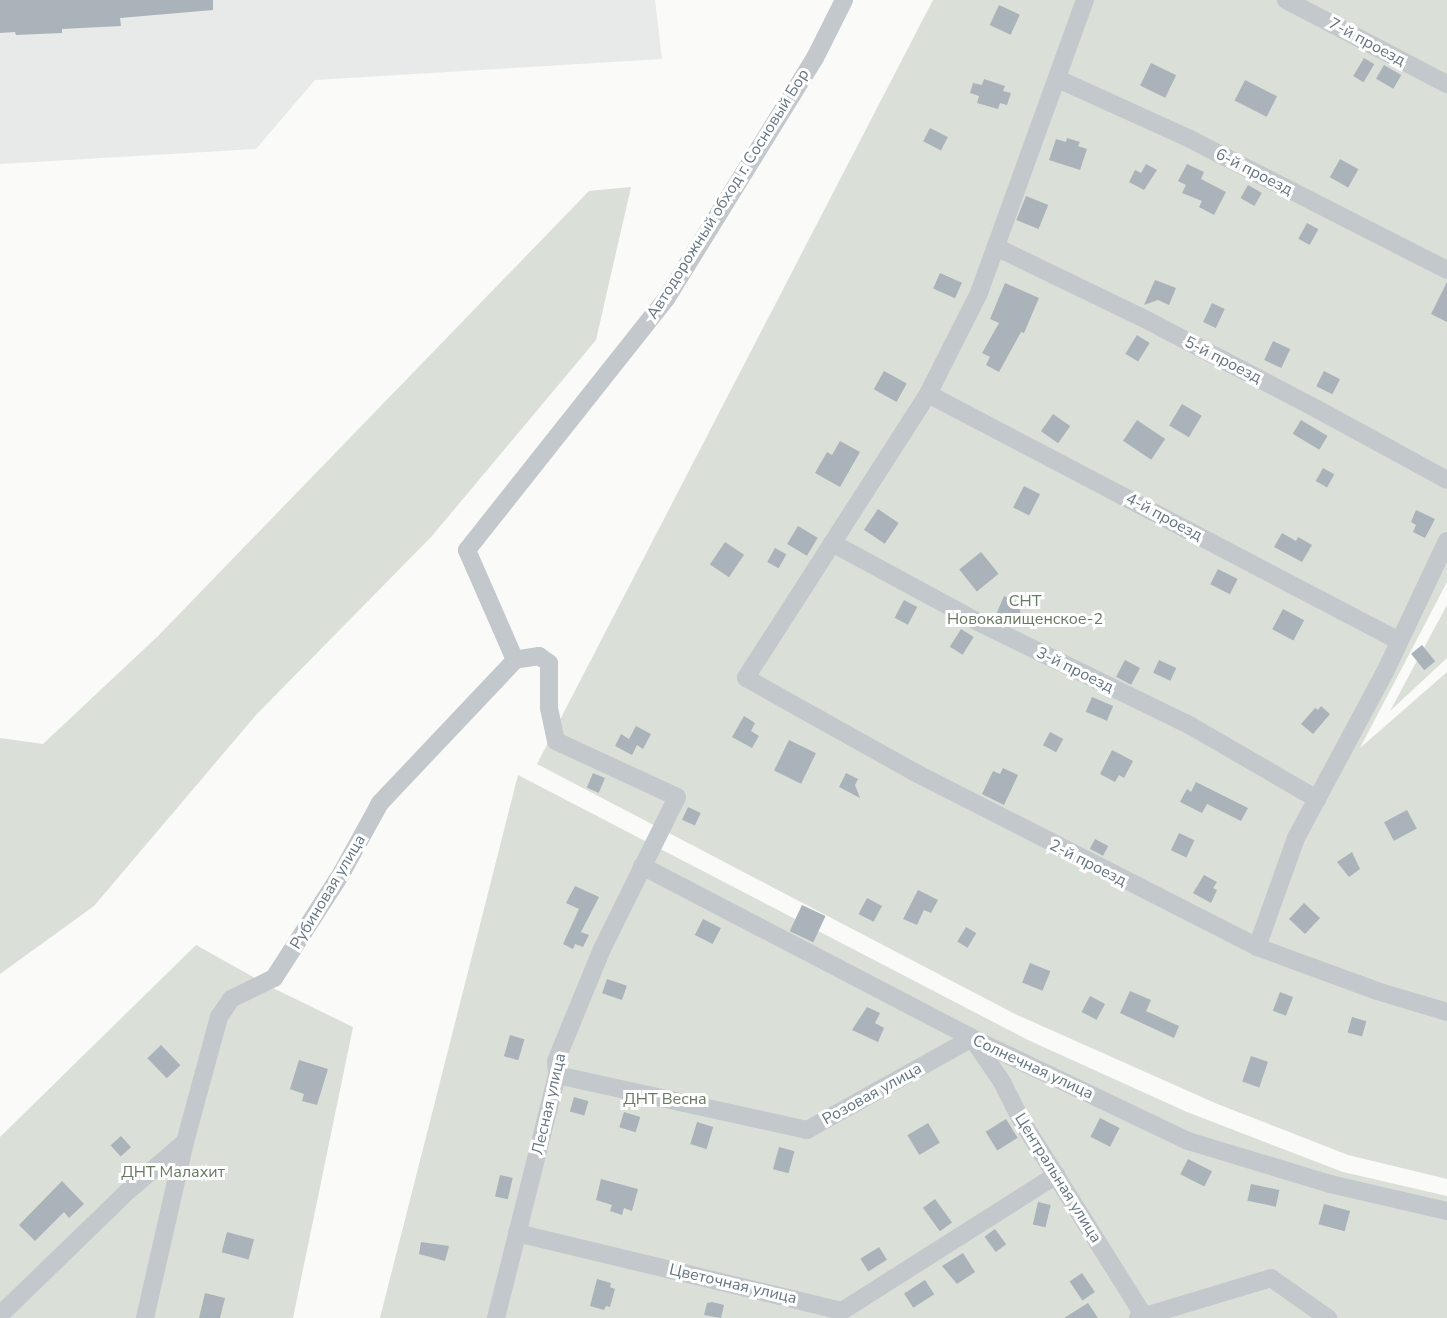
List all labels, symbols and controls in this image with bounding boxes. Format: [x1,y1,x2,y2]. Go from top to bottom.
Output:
street label: 7-й проезд [1325,14,1409,70]
street label: Автодорожный обход г. Сосновый Бор [643,66,813,322]
street label: 6-й проезд [1212,144,1296,200]
street label: 5-й проезд [1181,332,1265,388]
street label: 4-й проезд [1122,489,1206,545]
park label: СНТ Новокалищенское-2 [947,591,1103,629]
street label: 3-й проезд [1033,643,1117,697]
street label: Рубиновая улица [286,831,370,953]
street label: 2-й проезд [1046,835,1130,891]
street label: Солнечная улица [970,1031,1096,1103]
street label: Лесная улица [528,1051,570,1157]
street label: Розовая улица [819,1059,925,1129]
park label: ДНТ Весна [623,1089,707,1109]
street label: Центральная улица [1010,1110,1106,1246]
park label: ДНТ Малахит [121,1162,225,1182]
street label: Цветочная улица [667,1260,799,1308]

